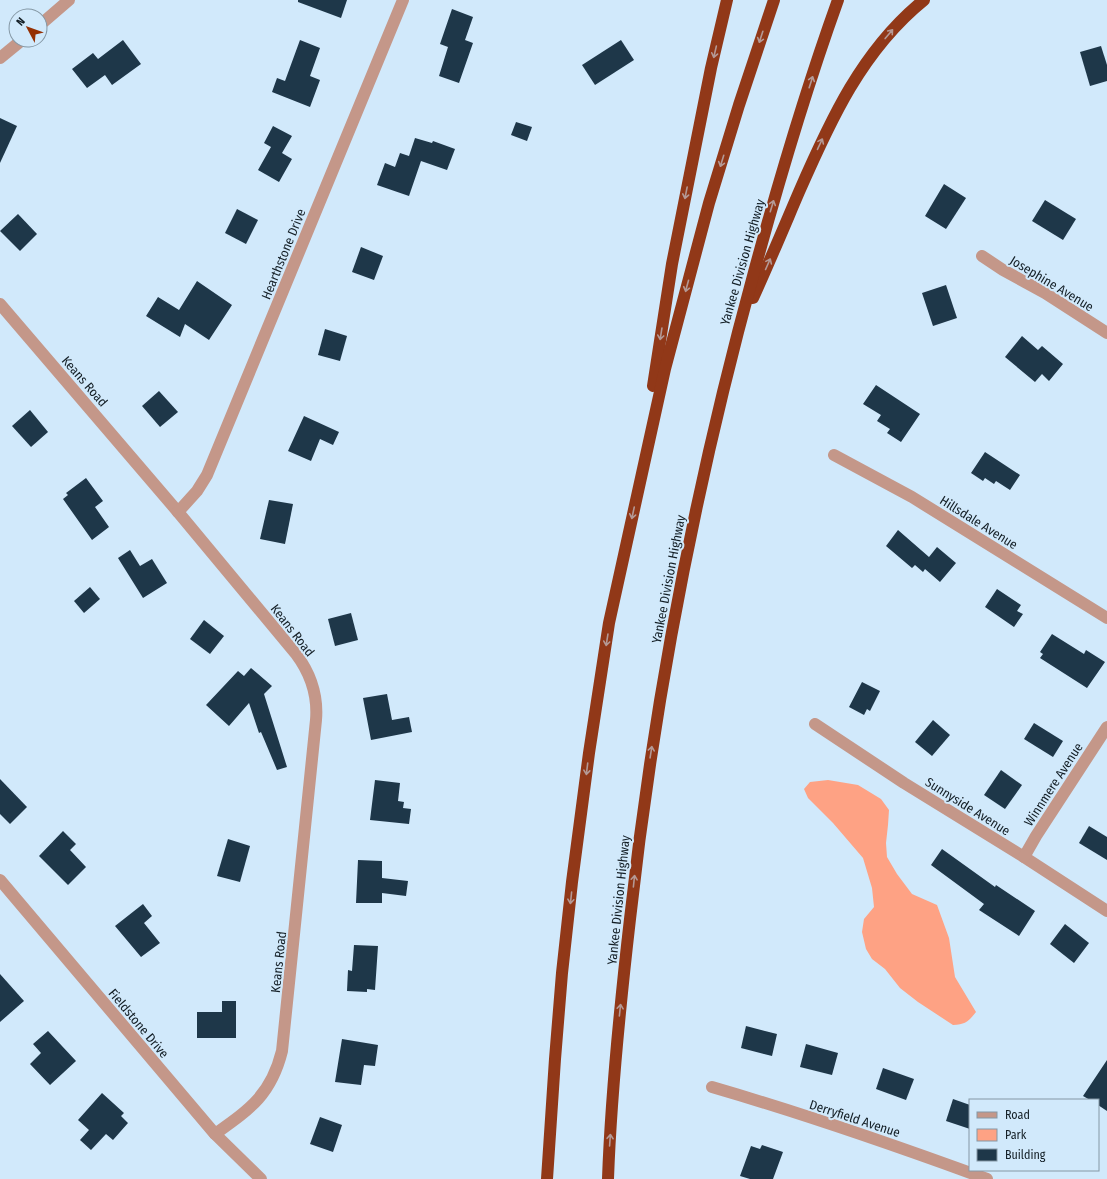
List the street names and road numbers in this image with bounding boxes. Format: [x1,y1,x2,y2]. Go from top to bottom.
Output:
street label: Yankee Division Highway [717,197,768,327]
street label: Hearthstone Drive [258,207,308,302]
street label: Josephine Avenue [1007,253,1096,314]
street label: Keans Road [59,353,111,410]
street label: Hillsdale Avenue [937,493,1020,552]
street label: Yankee Division Highway [649,513,688,645]
street label: Keans Road [268,601,318,659]
street label: Winnmere Avenue [1021,740,1086,829]
street label: Sunnyside Avenue [923,774,1013,838]
street label: Yankee Division Highway [604,834,633,966]
street label: Keans Road [268,931,289,994]
street label: Fieldstone Drive [105,986,172,1061]
street label: Derryfield Avenue [808,1097,902,1140]

